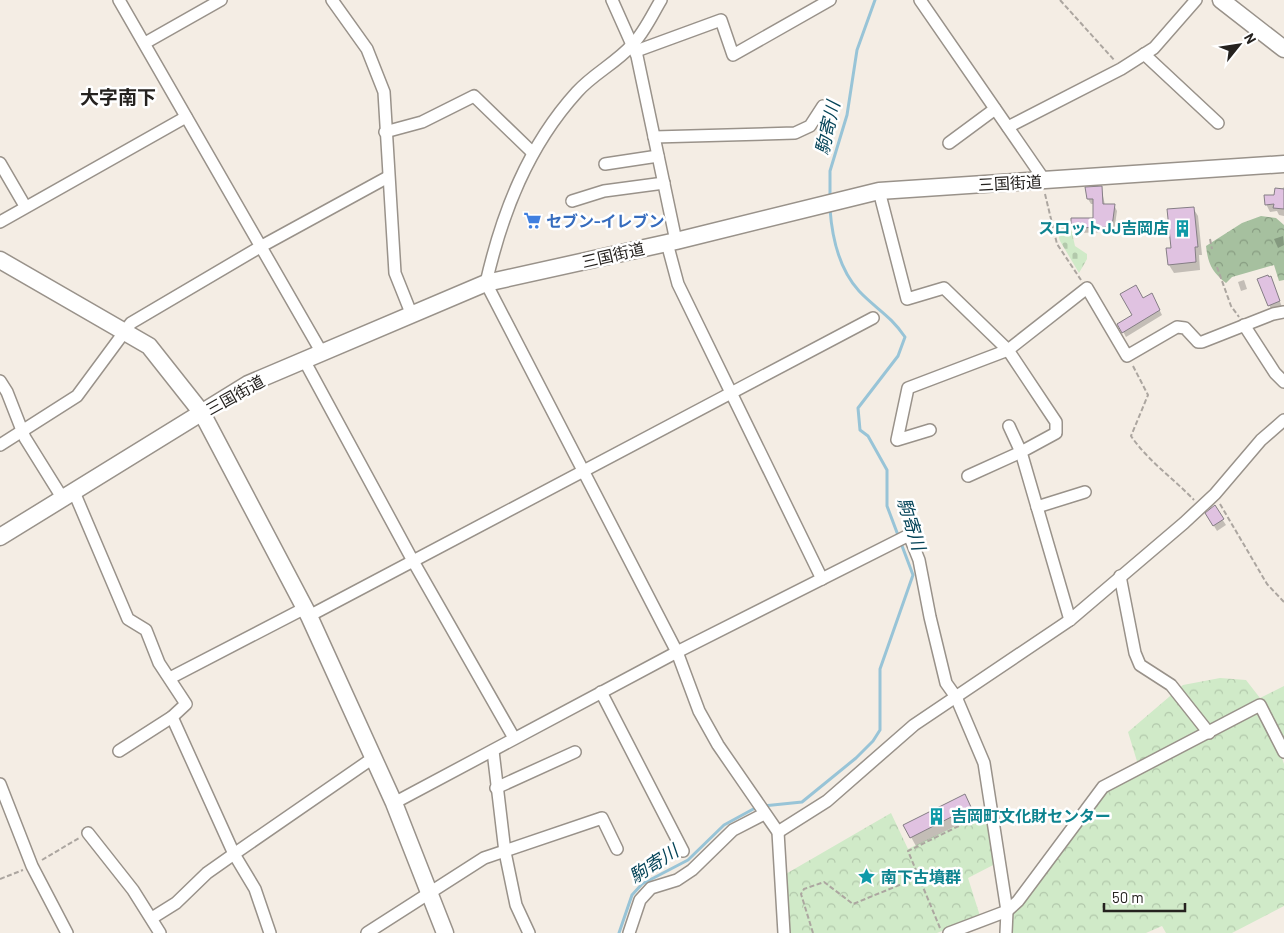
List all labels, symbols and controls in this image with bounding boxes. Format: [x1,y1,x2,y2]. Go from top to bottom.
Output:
north arrow [1214,20,1264,70]
text: N [1241,30,1260,47]
district label: 大字南下 [80,85,156,108]
water label: 駒寄川 [810,97,844,157]
street label: 三国街道 [978,171,1042,194]
supermarket icon: セブン-イレブン [522,211,542,231]
place label: セブン-イレブン [546,211,665,230]
place label: スロットJJ吉岡店 [1038,218,1169,237]
building icon: スロットJJ吉岡店 [1173,218,1193,238]
street label: 三国街道 [580,238,646,271]
street label: 三国街道 [202,371,267,418]
water label: 駒寄川 [894,495,931,555]
building icon: 吉岡町文化財センター [927,806,947,826]
place label: 吉岡町文化財センター [951,806,1111,825]
water label: 駒寄川 [625,838,684,887]
place icon: 南下古墳群 [857,867,877,887]
place label: 南下古墳群 [881,867,961,886]
scale bar [1104,880,1185,912]
text: 50 m [1112,888,1144,906]

